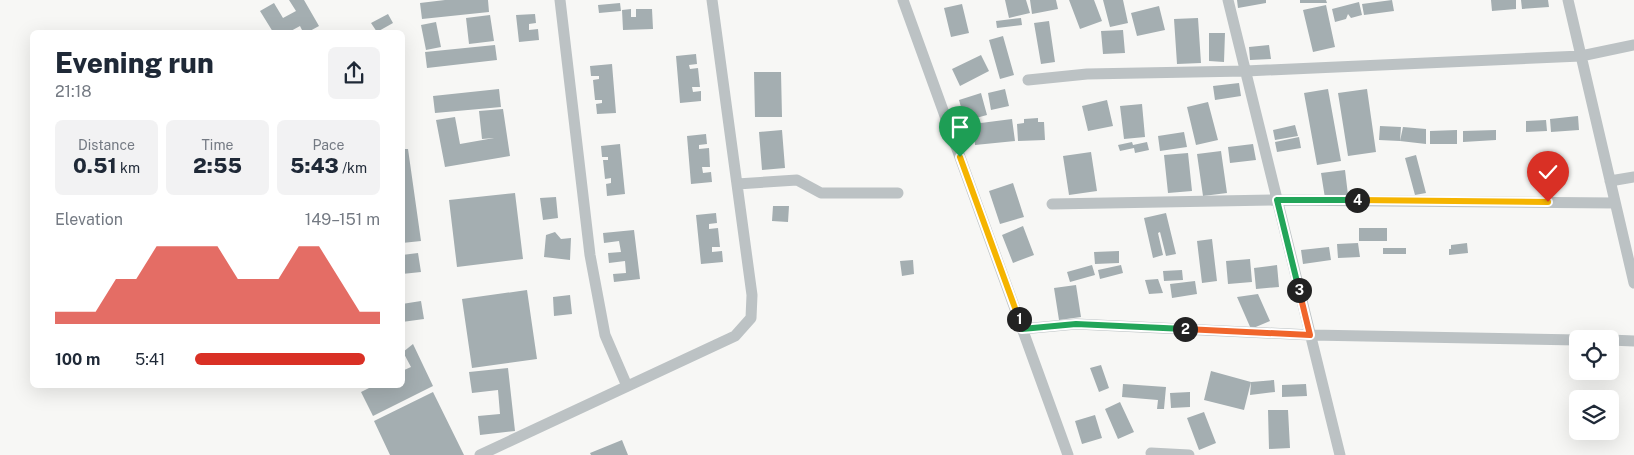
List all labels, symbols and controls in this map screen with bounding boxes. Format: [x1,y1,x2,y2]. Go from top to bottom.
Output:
text: Evening run [55,46,214,79]
button: share [328,47,380,99]
text: 21:18 [55,82,92,101]
pin [939,106,981,157]
icon: arrive [946,113,974,141]
text: Distance [78,137,135,153]
text: Time [202,137,233,153]
text: Pace [312,137,345,153]
pin [1527,151,1569,202]
text: 0.51 [73,153,117,178]
text: 2:55 [193,153,242,178]
text: 5:43 [290,153,339,178]
icon: check [1534,158,1562,186]
text: km [117,160,140,176]
text: /km [339,160,367,176]
pin: 4 [1344,188,1370,212]
text: 4 [1353,192,1362,208]
text: Elevation [55,210,123,229]
text: 149–151 m [305,210,380,229]
pin: 3 [1286,278,1312,302]
text: 3 [1295,282,1304,298]
pin: 1 [1006,306,1032,332]
text: 1 [1017,311,1023,327]
pin: 2 [1172,316,1198,342]
text: 2 [1181,321,1190,337]
map controls [1569,330,1619,440]
button: locate [1569,330,1619,380]
text: 100 m [55,350,100,369]
text: 5:41 [135,350,165,369]
button: layers [1569,390,1619,440]

